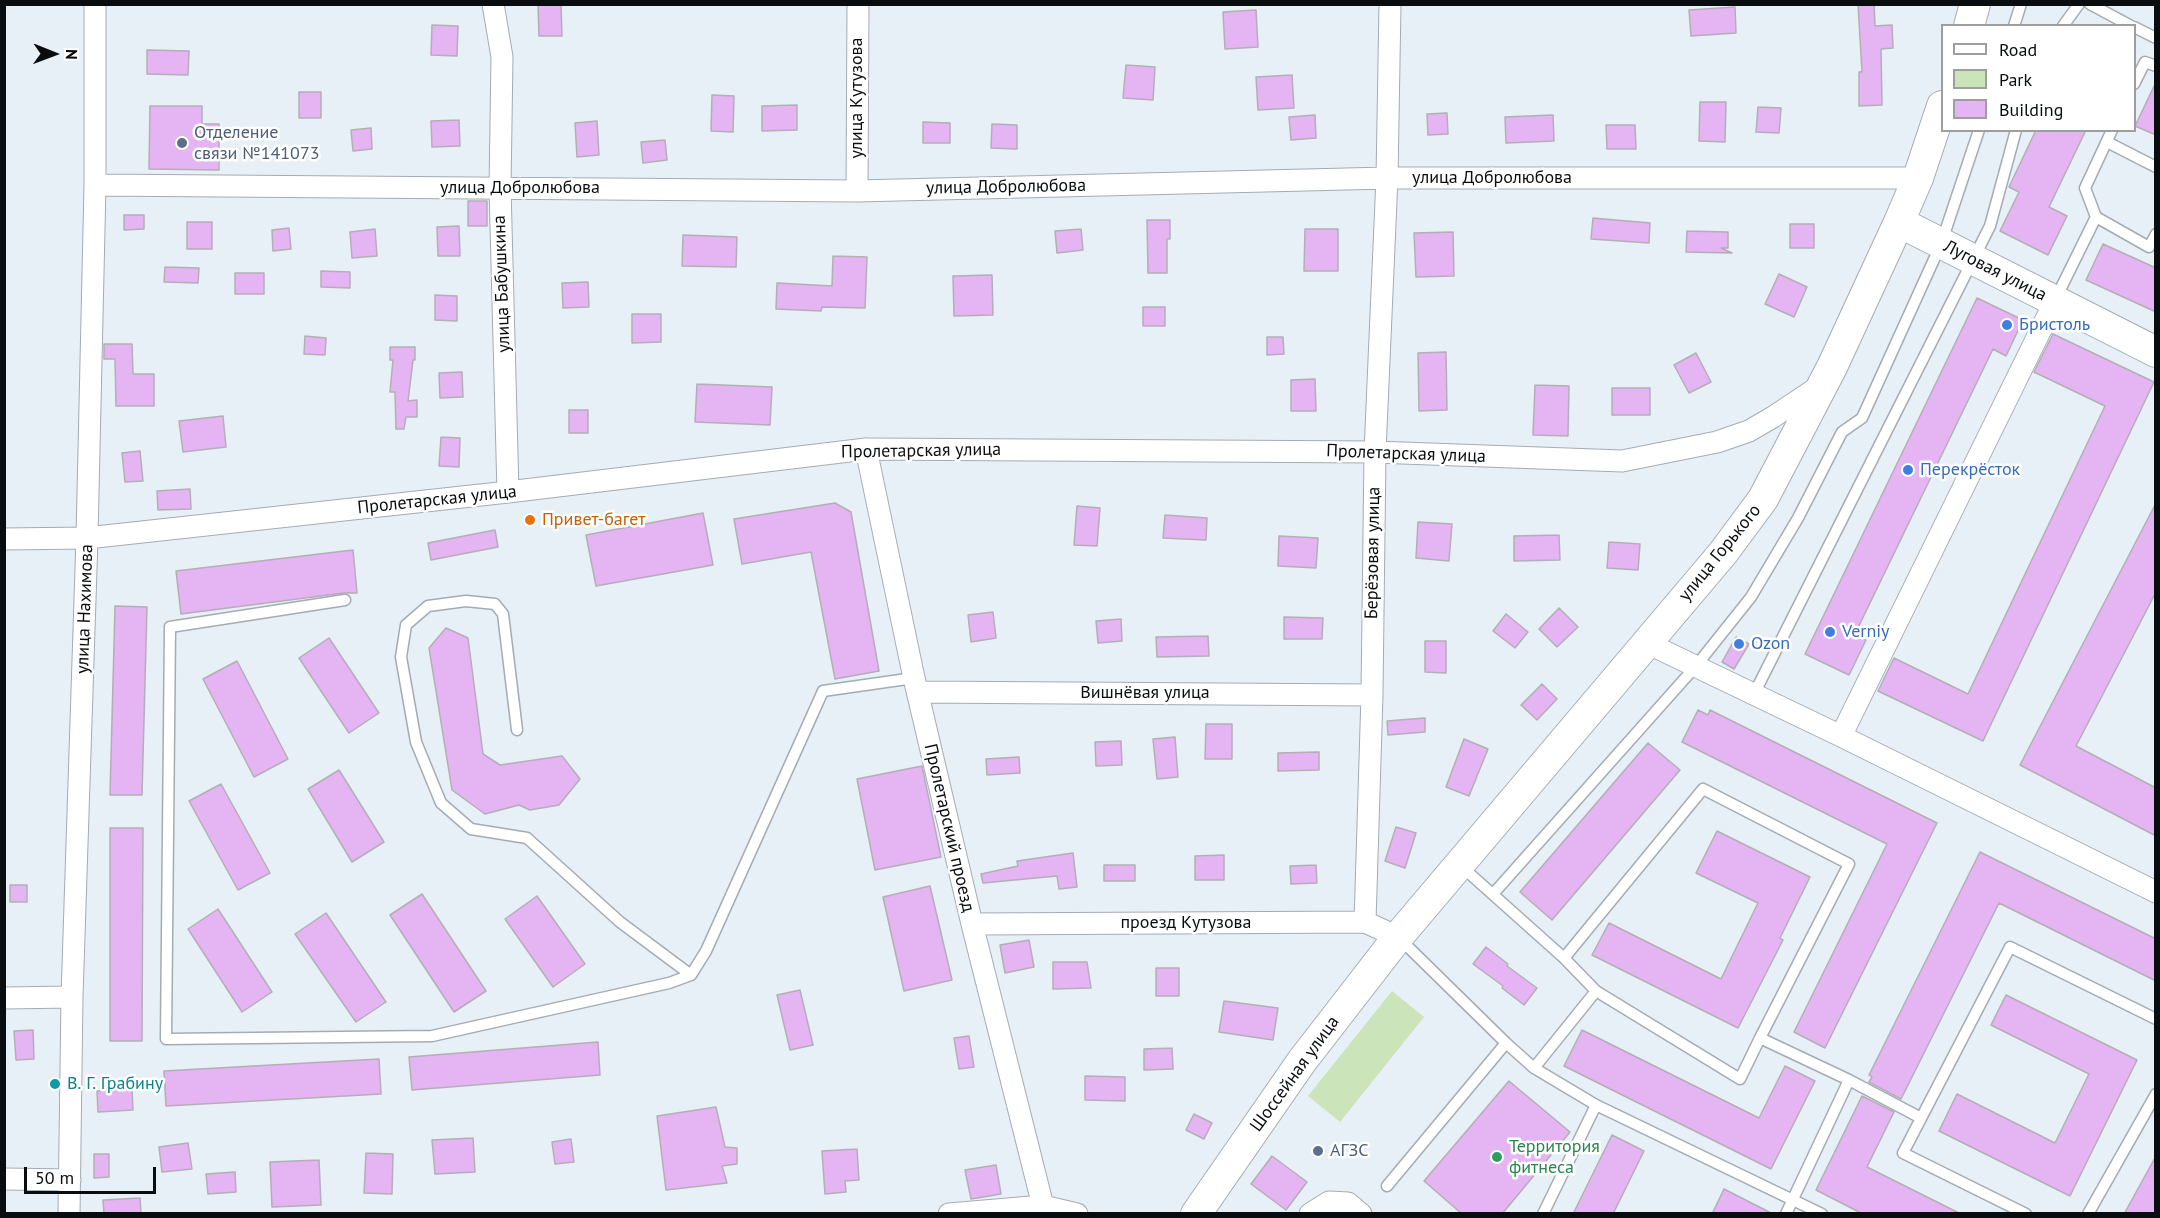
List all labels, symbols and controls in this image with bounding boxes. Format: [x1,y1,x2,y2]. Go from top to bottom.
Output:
north arrow [24,24,84,84]
legend [1941,24,2136,132]
street label: улица Кутузова [846,37,868,159]
text: Road [1999,38,2037,61]
text: N [62,49,82,60]
text: Park [1999,68,2032,91]
text: Building [1999,98,2063,121]
place label: Отделение связи №141073 [194,122,319,164]
marker: Отделение связи №141073 [175,136,189,150]
street label: улица Добролюбова [1412,167,1572,189]
street label: улица Добролюбова [926,175,1086,199]
street label: улица Добролюбова [440,177,600,199]
street label: улица Бабушкина [489,215,515,353]
street label: Луговая улица [1940,236,2050,306]
place label: Бристоль [2019,314,2090,336]
marker: Бристоль [2000,318,2014,332]
street label: Пролетарская улица [841,439,1001,463]
street label: Пролетарская улица [1326,440,1486,468]
place label: Перекрёсток [1920,459,2020,481]
marker: Перекрёсток [1901,463,1915,477]
street label: Пролетарская улица [356,481,518,519]
street label: Берёзовая улица [1361,487,1385,619]
street label: улица Горького [1674,500,1766,606]
place label: Привет-багет [542,509,645,531]
marker: Привет-багет [523,513,537,527]
street label: улица Нахимова [72,544,98,674]
place label: Verniy [1842,621,1890,643]
marker: Verniy [1823,625,1837,639]
place label: Ozon [1751,633,1790,655]
marker: Ozon [1732,637,1746,651]
street label: Вишнёвая улица [1080,682,1210,704]
street label: Пролетарский проезд [919,742,979,914]
street label: проезд Кутузова [1120,912,1252,934]
street label: Шоссейная улица [1246,1012,1344,1136]
place label: В. Г. Грабину [67,1073,163,1095]
marker: В. Г. Грабину [48,1077,62,1091]
place label: Территория фитнеса [1509,1136,1600,1178]
place label: АГЗС [1330,1140,1369,1162]
marker: АГЗС [1311,1144,1325,1158]
marker: Территория фитнеса [1490,1150,1504,1164]
scale bar [27,1155,159,1193]
text: 50 m [35,1166,74,1189]

